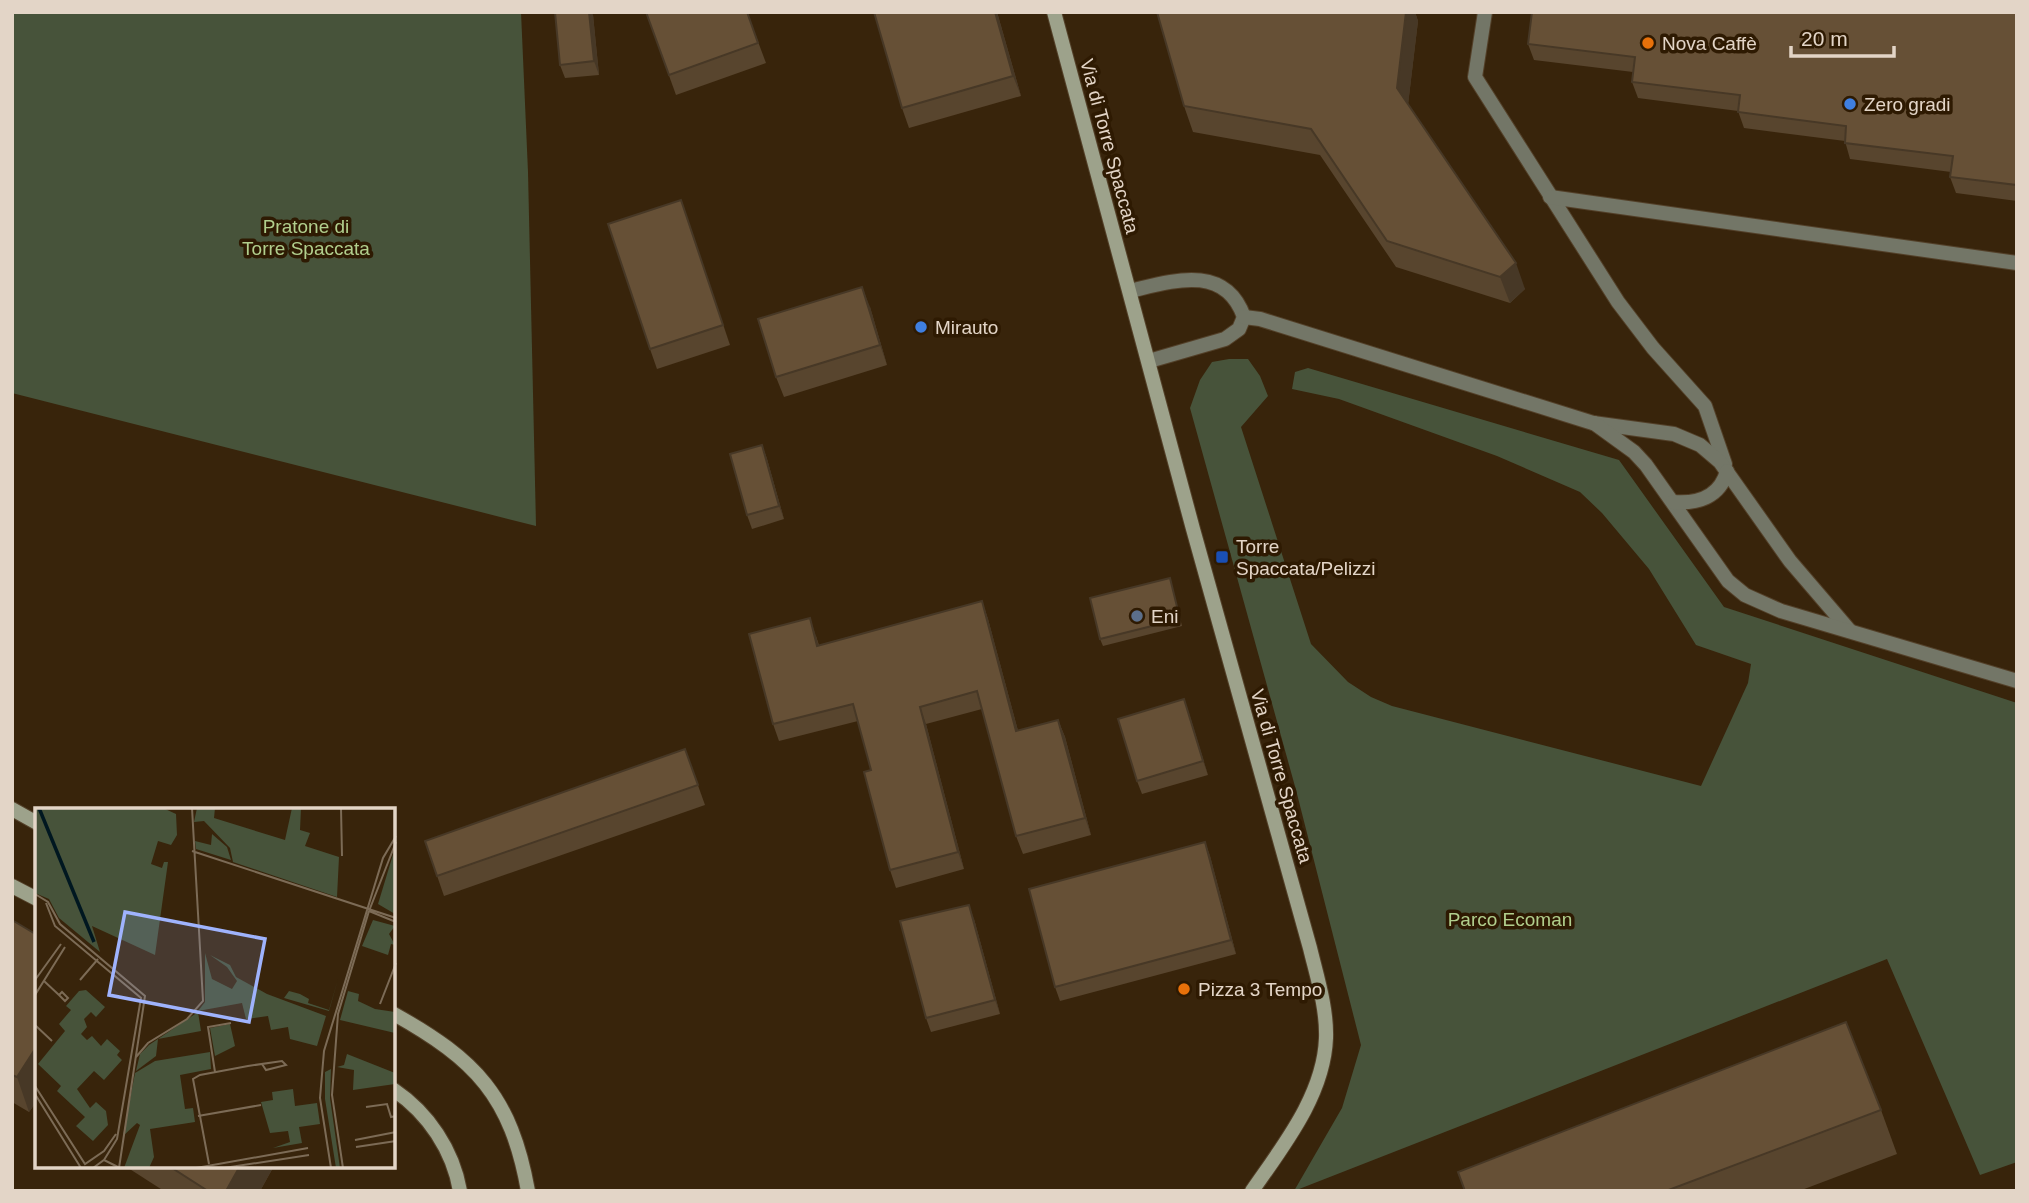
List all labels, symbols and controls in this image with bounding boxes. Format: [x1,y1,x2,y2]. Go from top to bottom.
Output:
scale bar [1791,14,1894,58]
text: 20 m [1801,27,1848,50]
place label: Nova Caffè [1662,33,1757,54]
marker: Nova Caffè [1640,35,1656,51]
street label: Via di Torre Spaccata [1076,57,1143,236]
place label: Zero gradi [1864,94,1951,115]
marker: Zero gradi [1842,96,1858,112]
park label: Pratone di Torre Spaccata [242,216,370,259]
place label: Mirauto [935,317,998,338]
marker: Mirauto [913,319,929,335]
place label: Torre Spaccata/Pelizzi [1236,536,1375,579]
marker: Torre Spaccata/Pelizzi [1214,549,1230,565]
place label: Eni [1151,606,1178,627]
marker: Eni [1129,608,1145,624]
street label: Via di Torre Spaccata [1247,687,1317,866]
inset map [35,808,396,1168]
park label: Parco Ecoman [1448,909,1572,930]
place label: Pizza 3 Tempo [1198,979,1322,1000]
marker: Pizza 3 Tempo [1176,981,1192,997]

